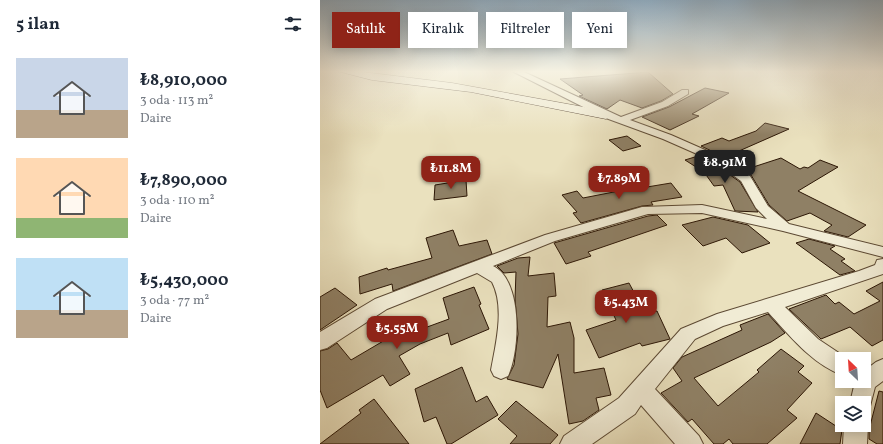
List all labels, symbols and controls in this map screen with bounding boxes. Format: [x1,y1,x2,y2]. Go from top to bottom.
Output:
chip: Satılık [332,12,400,48]
chip: Kiralık [408,12,478,48]
chip: Filtreler [486,12,564,48]
chip: Yeni [572,12,627,48]
text: 5 ilan [16,13,60,36]
icon: filters [282,13,304,35]
text: ₺8,910,000 [140,69,227,92]
icon: home [48,74,96,122]
text: 3 oda · 113 m² [140,92,213,110]
text: Daire [140,110,172,128]
pin: ₺8.91M [692,150,758,184]
text: ₺8.91M [703,154,747,172]
pin: ₺11.8M [418,156,484,190]
text: ₺11.8M [430,160,472,178]
pin: ₺7.89M [586,166,652,200]
text: ₺7,890,000 [140,169,227,192]
text: ₺7.89M [597,170,641,188]
icon: home [48,174,96,222]
text: 3 oda · 110 m² [140,192,215,210]
text: Daire [140,210,172,228]
text: ₺5,430,000 [140,269,228,292]
icon: home [48,274,96,322]
pin: ₺5.43M [593,290,659,324]
text: 3 oda · 77 m² [140,292,209,310]
text: ₺5.43M [604,294,648,312]
text: Daire [140,310,172,328]
pin: ₺5.55M [364,316,430,350]
text: ₺5.55M [376,320,418,338]
north arrow [835,352,871,388]
map controls [835,352,871,432]
button: layers [835,396,871,432]

